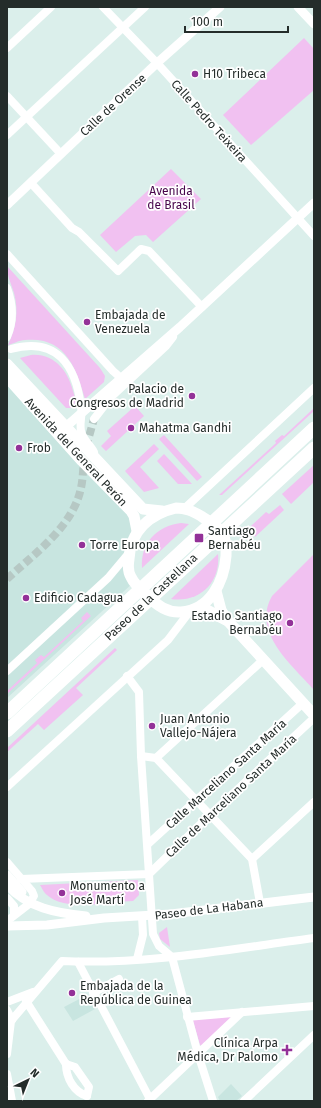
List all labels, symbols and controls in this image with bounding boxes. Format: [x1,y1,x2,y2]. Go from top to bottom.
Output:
scale bar [185,8,288,34]
text: 100 m [191,15,223,29]
place label: H10 Tribeca [203,67,266,81]
marker: H10 Tribeca [190,69,200,79]
street label: Calle de Orense [77,71,149,139]
street label: Calle Pedro Teixeira [168,77,250,165]
park label: Avenida de Brasil [147,184,195,212]
place label: Embajada de Venezuela [95,308,166,336]
marker: Embajada de Venezuela [82,317,92,327]
place label: Palacio de Congresos de Madrid [70,382,184,410]
marker: Palacio de Congresos de Madrid [187,391,197,401]
street label: Avenida del General Perón [22,395,130,509]
place label: Mahatma Gandhi [139,421,231,435]
marker: Mahatma Gandhi [126,423,136,433]
place label: Frob [27,441,51,455]
marker: Frob [14,443,24,453]
place label: Santiago Bernabéu [208,524,261,552]
marker: Santiago Bernabéu [193,532,205,544]
place label: Torre Europa [90,538,159,552]
marker: Torre Europa [77,540,87,550]
street label: Paseo de la Castellana [102,550,200,644]
place label: Edificio Cadagua [34,591,123,605]
marker: Edificio Cadagua [21,593,31,603]
place label: Estadio Santiago Bernabéu [191,609,282,637]
marker: Estadio Santiago Bernabéu [285,618,295,628]
place label: Juan Antonio Vallejo-Nájera [160,712,237,740]
street label: Calle Marceliano Santa María [163,716,289,832]
marker: Juan Antonio Vallejo-Nájera [147,721,157,731]
street label: Calle de Marceliano Santa María [163,732,299,860]
place label: Monumento a José Martí [70,879,145,907]
marker: Monumento a José Martí [57,888,67,898]
street label: Paseo de La Habana [154,895,264,923]
place label: Embajada de la República de Guinea [80,979,192,1007]
marker: Embajada de la República de Guinea [67,988,77,998]
place label: Clínica Arpa Médica, Dr Palomo [177,1036,278,1064]
marker: Clínica Arpa Médica, Dr Palomo [281,1044,293,1056]
north arrow [8,1060,48,1100]
text: N [27,1066,42,1080]

